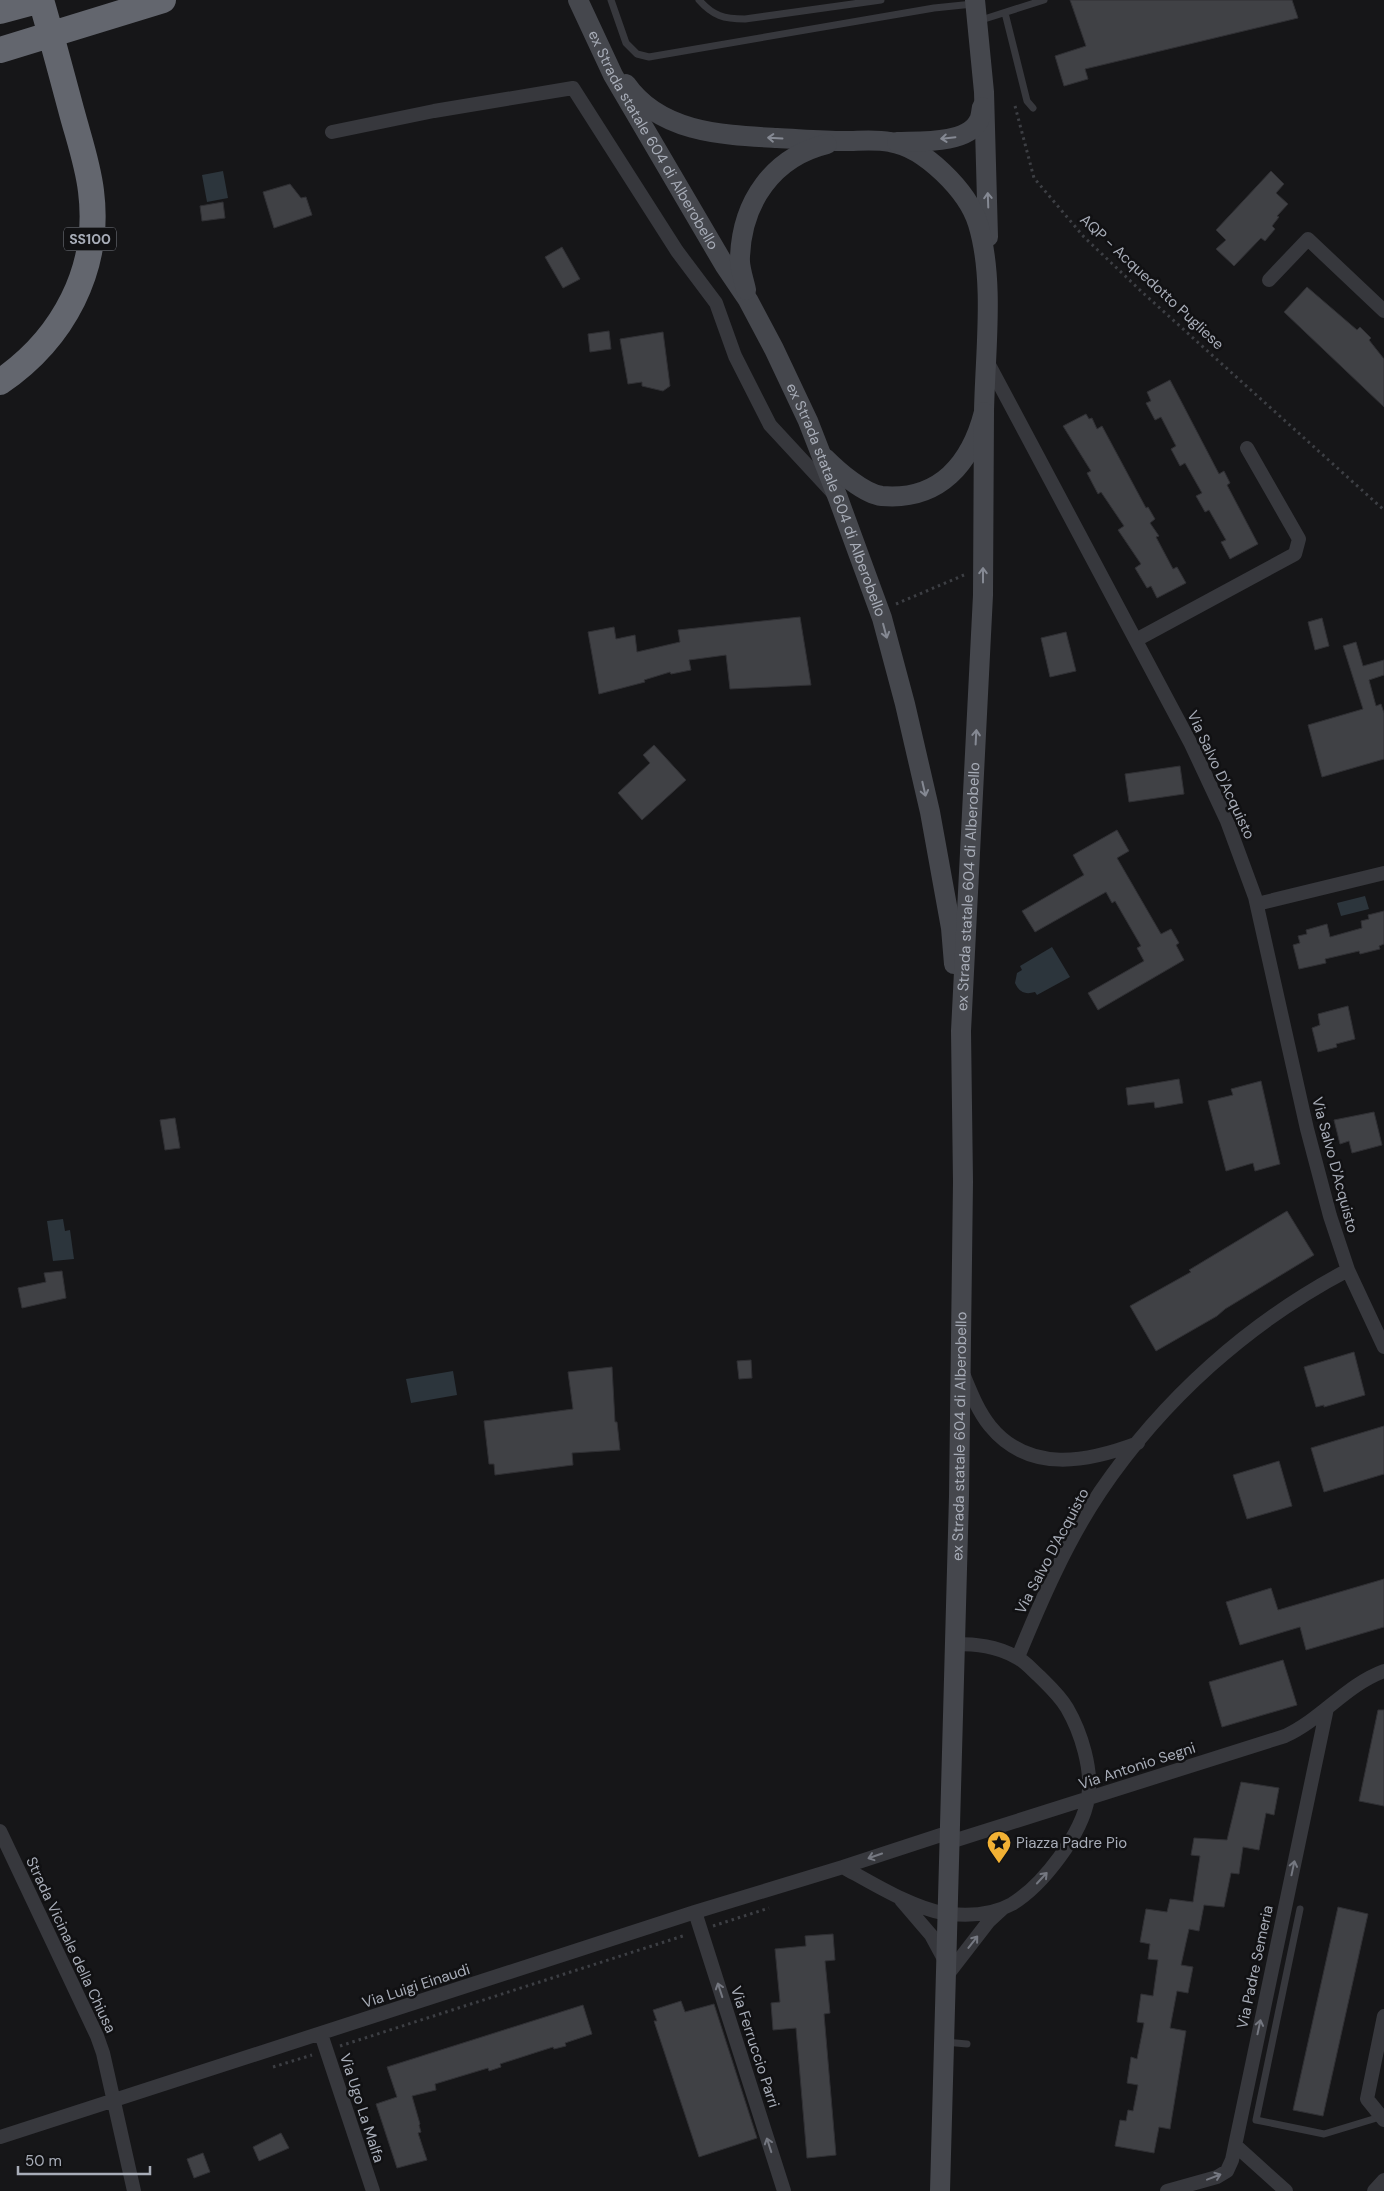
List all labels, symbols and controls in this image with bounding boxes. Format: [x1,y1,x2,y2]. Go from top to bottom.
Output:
street label: ex Strada statale 604 di Alberobello [583,27,723,253]
one-way arrow [767,133,784,143]
one-way arrow [941,134,957,143]
one-way arrow [983,192,992,208]
street label: AQP - Acquedotto Pugliese [1076,210,1228,354]
road number: SS100 [64,228,116,250]
street label: ex Strada statale 604 di Alberobello [781,380,891,620]
one-way arrow [978,567,988,584]
one-way arrow [881,623,891,639]
street label: Via Salvo D'Acquisto [1182,707,1260,843]
one-way arrow [971,730,980,746]
street label: ex Strada statale 604 di Alberobello [952,761,985,1011]
one-way arrow [920,780,929,796]
street label: Via Salvo D'Acquisto [1307,1095,1363,1235]
street label: ex Strada statale 604 di Alberobello [947,1311,971,1561]
street label: Via Salvo D'Acquisto [1010,1485,1094,1617]
street label: Via Antonio Segni [1076,1738,1198,1794]
place icon: Piazza Padre Pio [986,1830,1012,1864]
place label: Piazza Padre Pio [1016,1833,1127,1853]
one-way arrow [867,1852,883,1862]
street label: Strada Vicinale della Chiusa [21,1854,121,2036]
one-way arrow [1289,1860,1298,1876]
one-way arrow [1036,1872,1048,1884]
street label: Via Padre Semeria [1232,1903,1278,2031]
one-way arrow [968,1935,979,1948]
street label: Via Luigi Einaudi [360,1959,472,2013]
one-way arrow [715,1982,724,1998]
street label: Via Ferruccio Parri [726,1984,784,2110]
one-way arrow [1255,2019,1264,2035]
street label: Via Ugo La Malfa [335,2051,389,2165]
one-way arrow [764,2137,774,2153]
scale bar [18,2144,150,2176]
text: 50 m [25,2151,62,2171]
one-way arrow [1206,2172,1221,2181]

